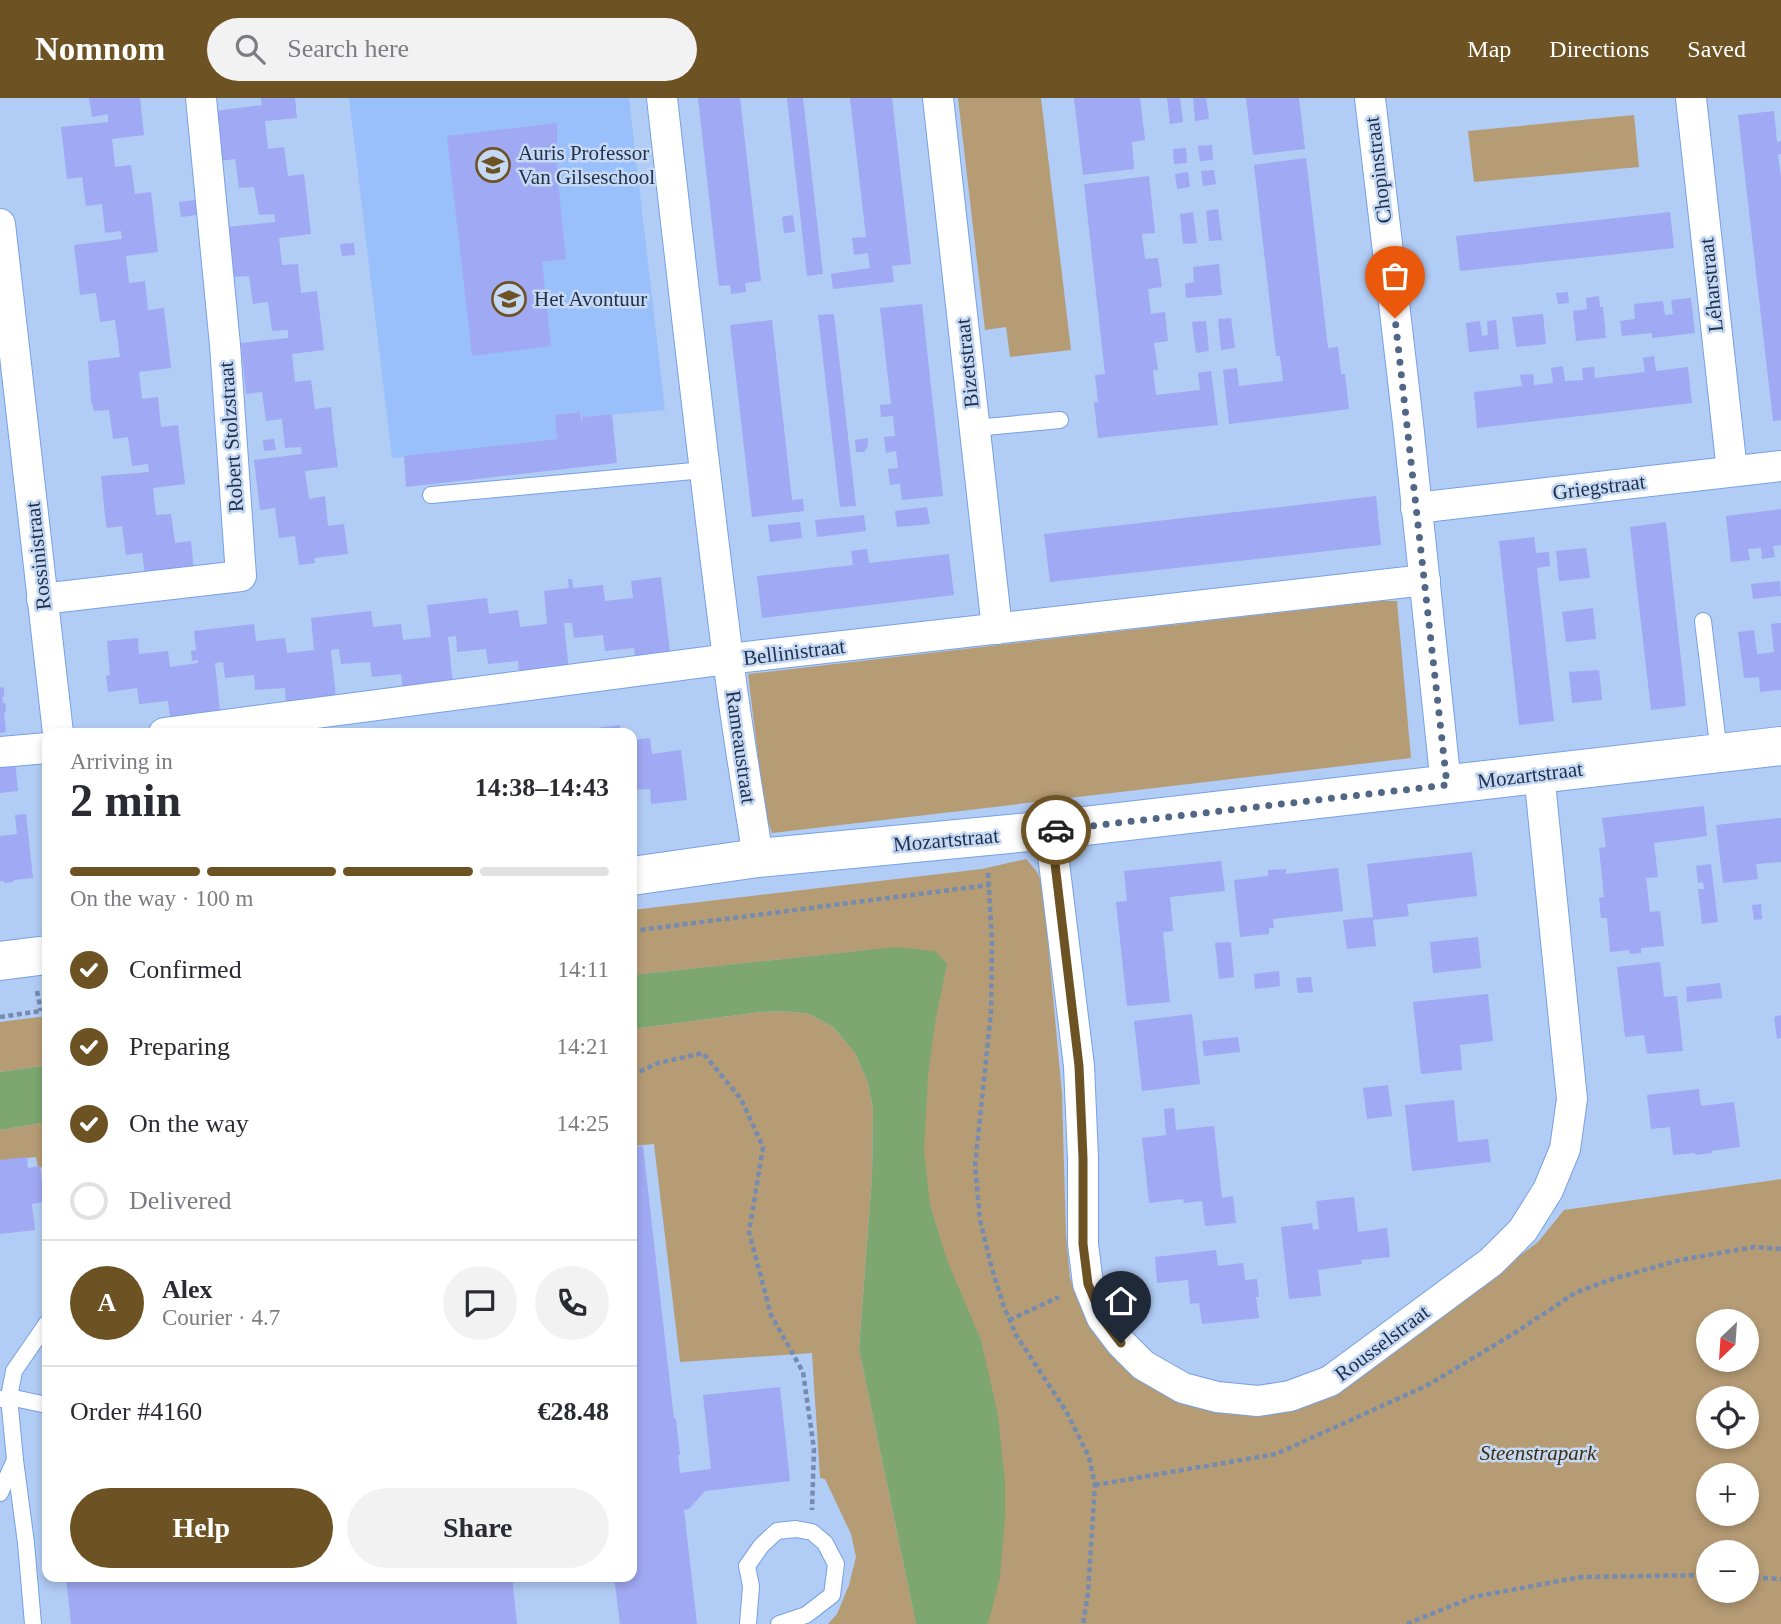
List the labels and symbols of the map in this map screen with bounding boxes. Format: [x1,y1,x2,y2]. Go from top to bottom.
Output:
street label: Chopinstraat [1360,115,1396,225]
place label: Auris Professor Van Gilseschool [518,141,655,189]
school or university icon: Auris Professor Van Gilseschool [474,146,512,184]
street label: Léharstraat [1694,237,1728,333]
pin [1365,246,1425,318]
school or university icon: Het Avontuur [490,280,528,318]
place label: Het Avontuur [534,287,647,311]
street label: Bizetstraat [950,317,984,409]
street label: Robert Stolzstraat [214,361,248,513]
street label: Griegstraat [1551,469,1647,505]
street label: Rossinistraat [20,501,56,611]
street label: Bellinistraat [742,634,847,670]
street label: Rameaustraat [721,689,761,805]
street label: Mozartstraat [1476,757,1584,793]
courier [1021,795,1091,865]
street label: Mozartstraat [892,823,1000,857]
pin [1091,1271,1151,1343]
street label: Rousselstraat [1330,1300,1434,1386]
north arrow [1696,1309,1759,1372]
park label: Steenstrapark [1480,1441,1597,1465]

